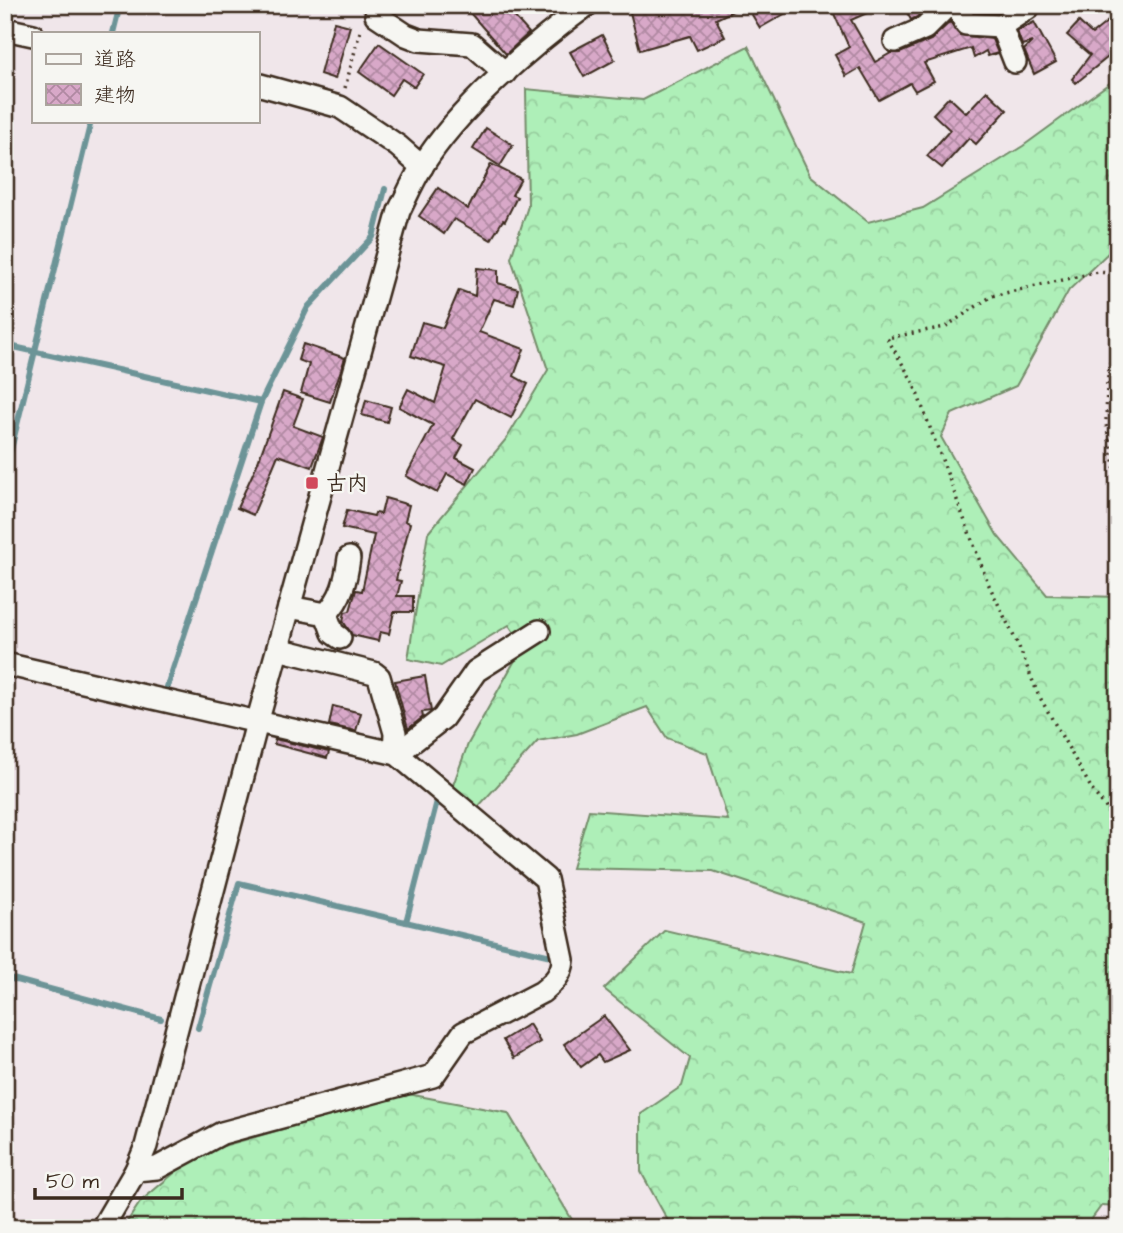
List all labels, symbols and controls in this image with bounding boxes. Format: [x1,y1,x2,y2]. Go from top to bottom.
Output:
legend [32,32,259,122]
text: 道路 [94,45,136,74]
text: 建物 [94,81,136,110]
place label: 古内 [326,469,368,498]
marker: 古内 [304,475,320,491]
scale bar [35,1156,182,1200]
text: 50 m [46,1167,100,1196]

